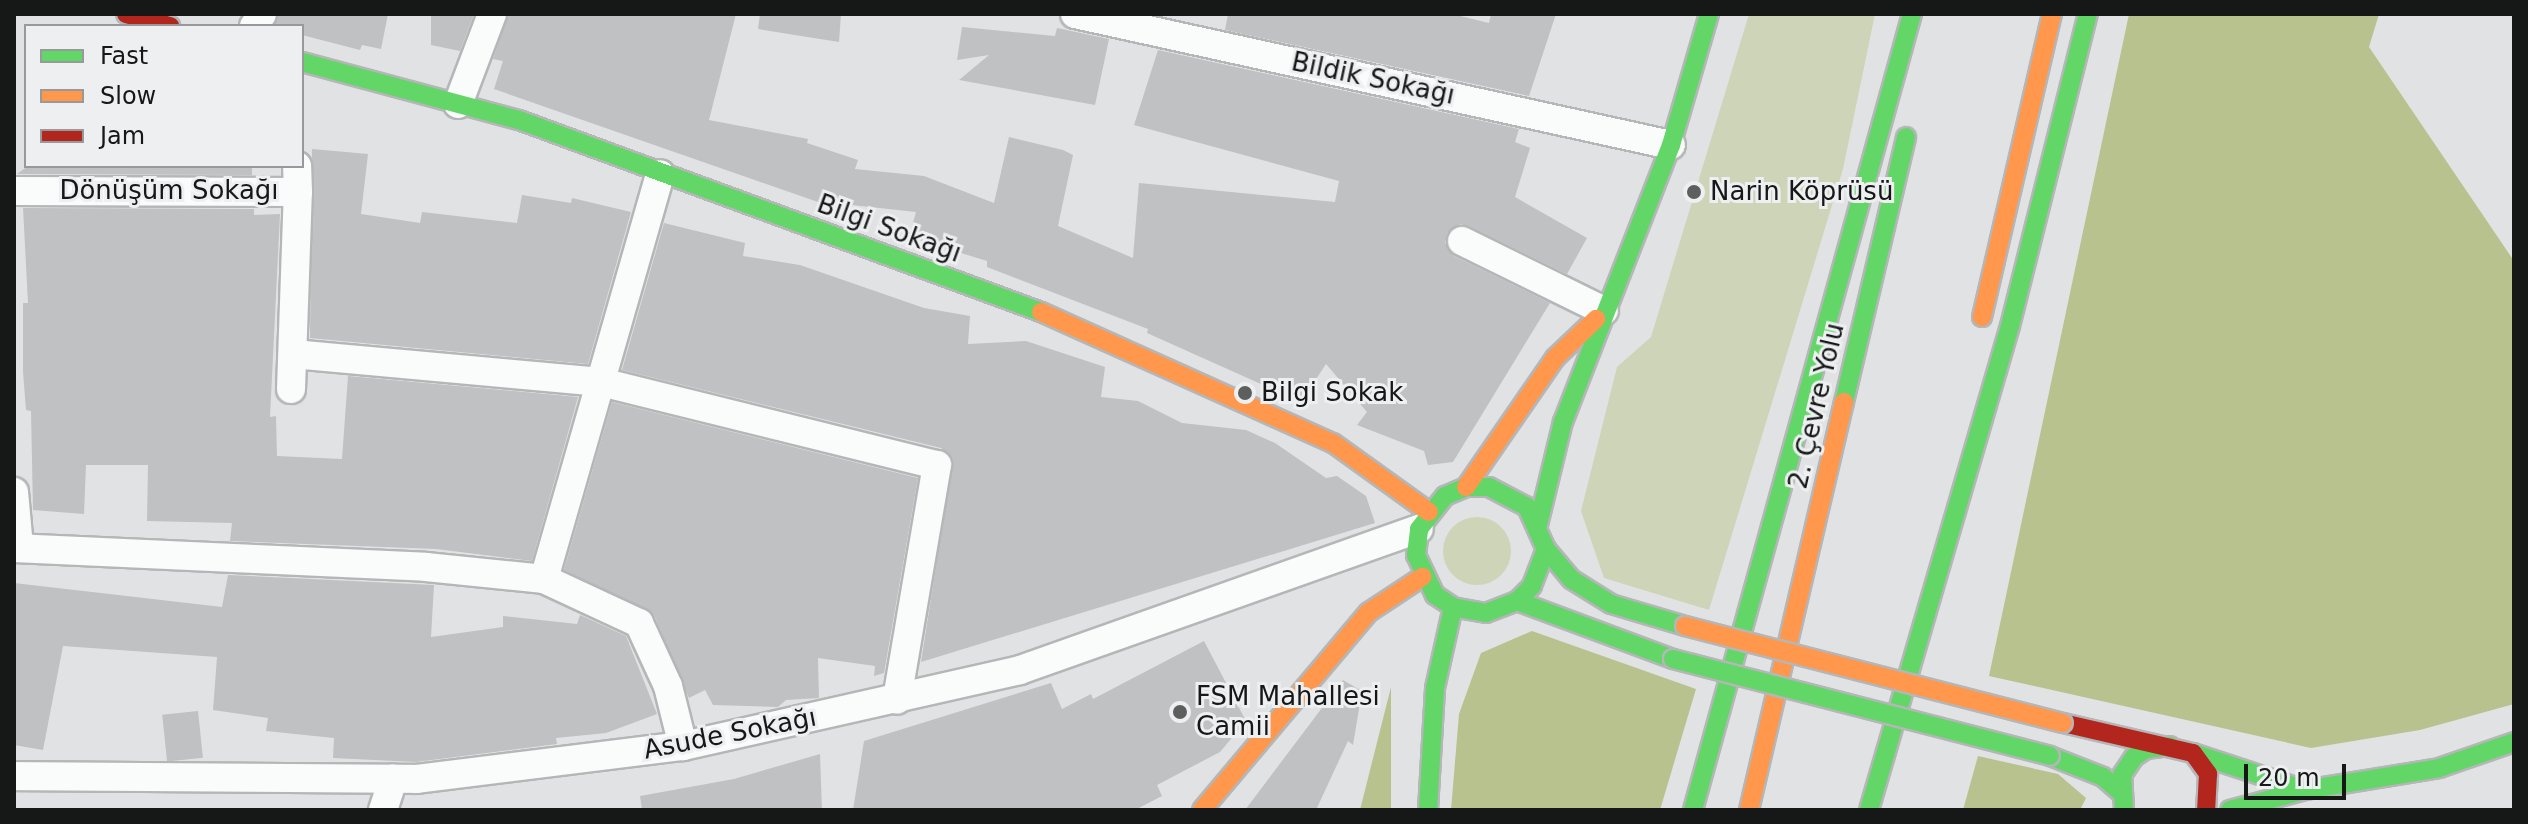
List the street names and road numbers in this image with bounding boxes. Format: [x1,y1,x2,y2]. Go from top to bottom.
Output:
street label: Bildik Sokağı [1289,46,1457,112]
street label: Dönüşüm Sokağı [59,175,279,207]
street label: Bilgi Sokağı [813,189,965,269]
street label: 2. Çevre Yolu [1783,320,1851,492]
street label: Asude Sokağı [641,702,819,766]

